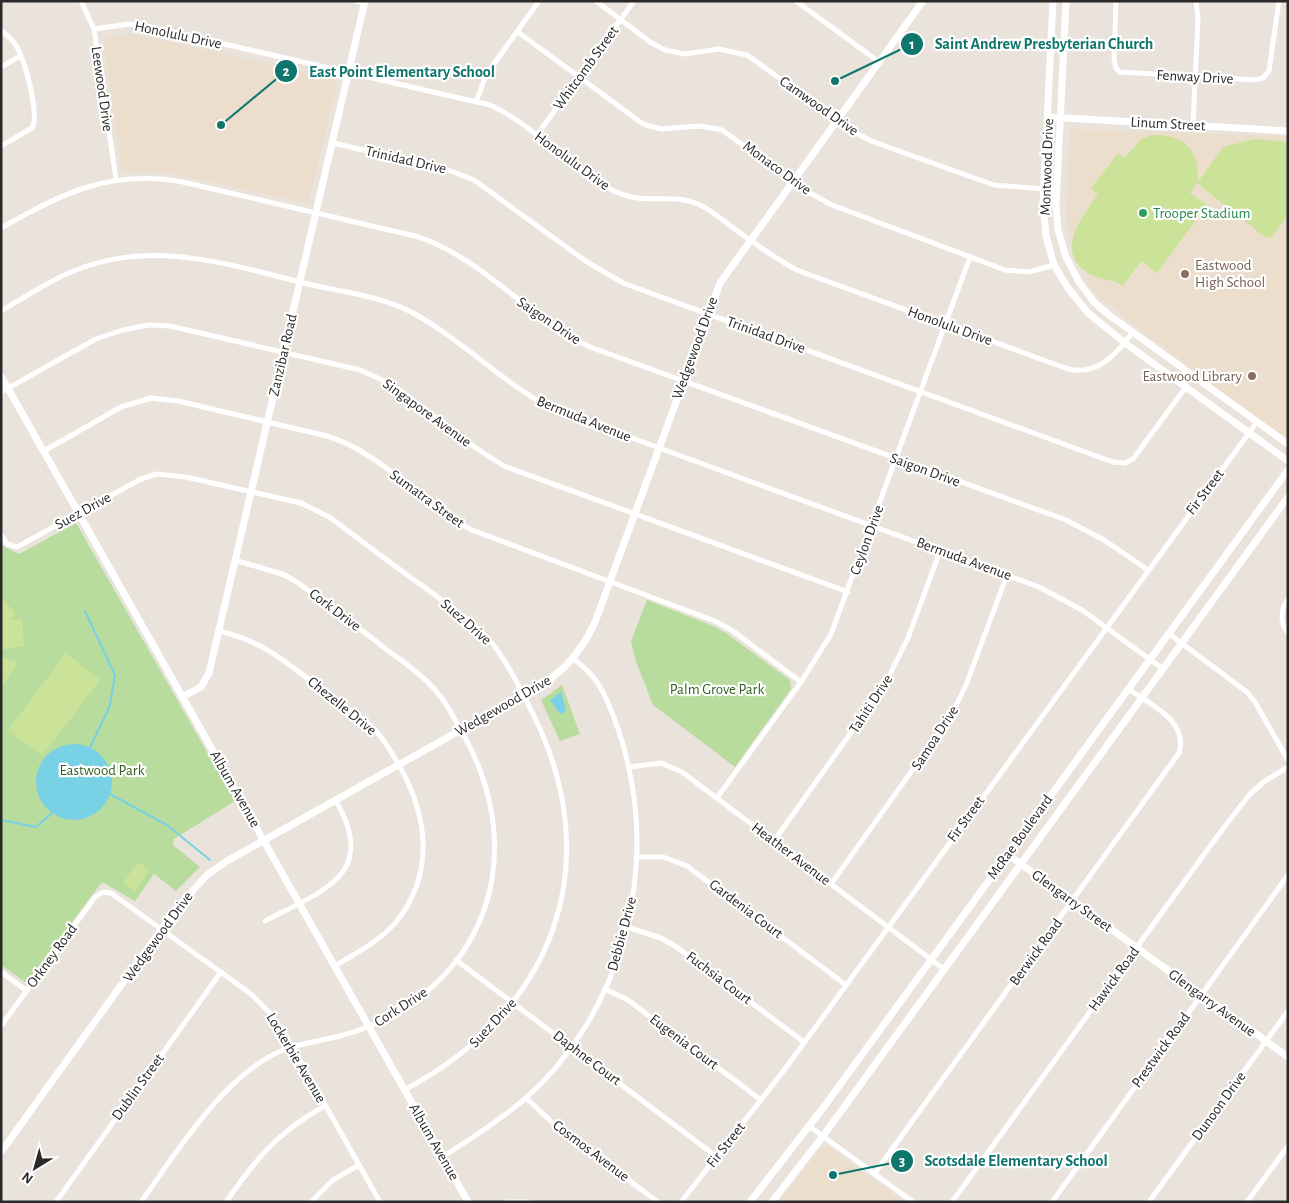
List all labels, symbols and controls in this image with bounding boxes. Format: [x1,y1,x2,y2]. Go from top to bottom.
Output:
street label: Honolulu Drive [133,18,223,52]
street label: Whitcomb Street [551,23,622,113]
callout: Saint Andrew Presbyterian Church [900,28,1164,59]
text: Saint Andrew Presbyterian Church [935,36,1153,53]
text: 1 [909,37,915,52]
street label: Leewood Drive [89,45,115,133]
callout: East Point Elementary School [274,56,504,87]
text: 2 [282,64,290,79]
text: East Point Elementary School [309,64,495,81]
street label: Fenway Drive [1156,67,1234,87]
street label: Camwood Drive [777,73,861,139]
street label: Linum Street [1130,115,1206,133]
street label: Montwood Drive [1038,118,1056,216]
street label: Honolulu Drive [532,129,612,193]
street label: Monaco Drive [740,138,814,198]
street label: Trinidad Drive [364,143,448,177]
place label: Trooper Stadium [1153,206,1251,221]
marker: Trooper Stadium [1137,207,1149,219]
place label: Eastwood High School [1195,258,1265,290]
marker: Eastwood High School [1179,268,1191,280]
street label: Saigon Drive [514,294,584,348]
street label: Wedgewood Drive [670,295,720,401]
street label: Honolulu Drive [906,304,994,348]
street label: Zanzibar Road [266,312,300,398]
street label: Trinidad Drive [725,314,807,356]
place label: Eastwood Library [1143,369,1243,384]
marker: Eastwood Library [1246,370,1258,382]
street label: Singapore Avenue [380,376,474,450]
street label: Bermuda Avenue [535,393,633,445]
street label: Saigon Drive [888,450,962,490]
street label: Fir Street [1183,466,1227,518]
street label: Sumatra Street [387,467,467,531]
street label: Suez Drive [52,489,114,532]
street label: Ceylon Drive [847,503,887,577]
street label: Bermuda Avenue [914,535,1014,583]
street label: Cork Drive [306,586,364,634]
street label: Suez Drive [438,596,494,648]
street label: Tahiti Drive [847,672,896,736]
street label: Wedgewood Drive [453,673,553,739]
street label: Chezelle Drive [305,674,379,738]
park label: Palm Grove Park [670,682,764,697]
street label: Samoa Drive [909,703,961,773]
street label: Album Avenue [207,748,263,830]
park label: Eastwood Park [60,763,145,778]
street label: McRae Boulevard [984,792,1056,882]
street label: Fir Street [944,793,988,845]
street label: Heather Avenue [749,820,833,888]
street label: Glengarry Street [1029,867,1115,935]
street label: Gardenia Court [706,877,786,942]
street label: Wedgewood Drive [120,889,196,985]
street label: Debbie Drive [605,895,639,973]
street label: Berwick Road [1007,916,1065,988]
street label: Orkney Road [24,921,80,991]
street label: Hawick Road [1086,944,1142,1014]
street label: Fuchsia Court [683,949,755,1007]
street label: Glengarry Avenue [1166,966,1258,1040]
street label: Cork Drive [372,984,430,1030]
street label: Suez Drive [467,995,520,1051]
street label: Lockerbie Avenue [263,1010,329,1106]
street label: Prestwick Road [1129,1010,1193,1090]
street label: Eugenia Court [647,1011,721,1073]
street label: Daphne Court [550,1028,624,1089]
street label: Dublin Street [109,1051,167,1123]
street label: Dunoon Drive [1189,1069,1249,1143]
street label: Album Avenue [406,1101,462,1183]
street label: Cosmos Avenue [550,1117,632,1185]
street label: Fir Street [704,1119,748,1170]
north arrow [10,1143,60,1193]
callout: Scotsdale Elementary School [889,1145,1117,1176]
text: Scotsdale Elementary School [924,1153,1108,1170]
text: 3 [899,1154,905,1169]
text: N [20,1169,36,1186]

